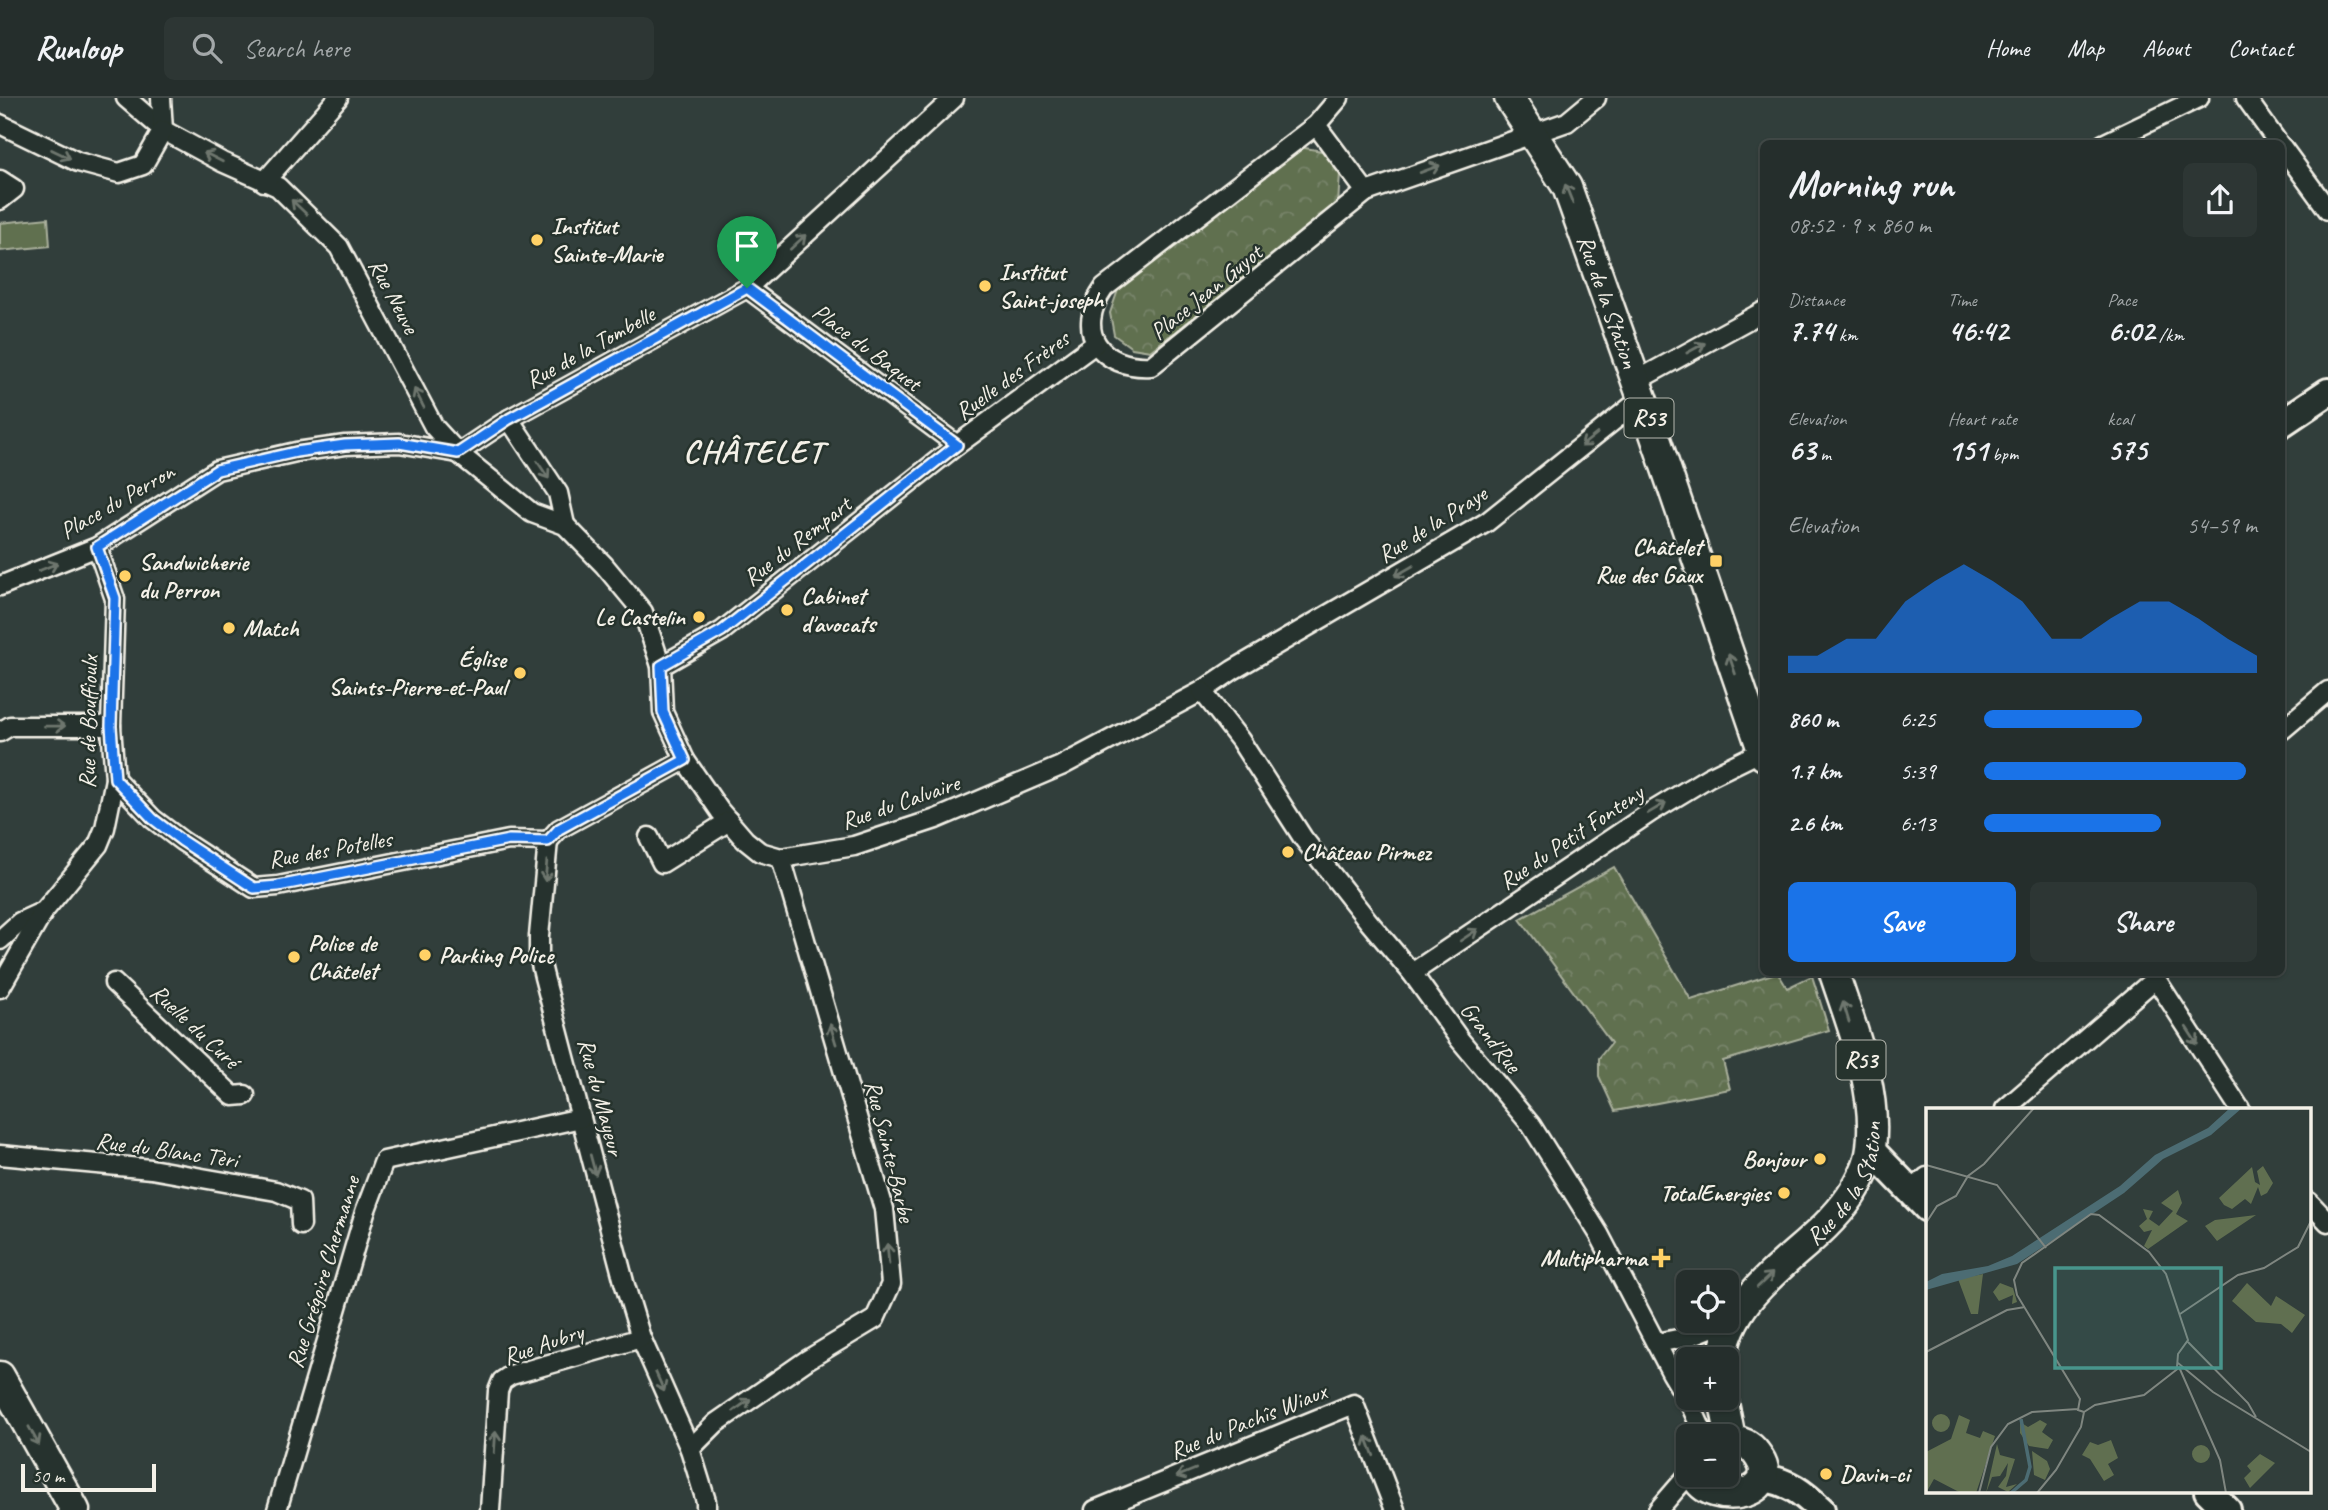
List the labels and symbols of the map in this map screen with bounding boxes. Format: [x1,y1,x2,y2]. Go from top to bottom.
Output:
one-way arrow [50,147,71,161]
one-way arrow [203,150,224,164]
one-way arrow [1419,162,1441,174]
one-way arrow [1561,184,1574,206]
one-way arrow [291,199,308,216]
place label: Institut Sainte-Marie [551,211,664,269]
pin [717,216,777,288]
street label: Rue de la Station [1570,231,1645,372]
marker: Institut Sainte-Marie [529,232,545,248]
one-way arrow [789,234,806,251]
street label: Place Jean Guyot [1144,236,1270,346]
street label: Rue Neuve [362,253,427,341]
place label: Institut Saint-joseph [999,257,1105,315]
marker: Institut Saint-joseph [977,278,993,294]
street label: Place du Baquet [807,296,929,399]
street label: Rue de la Tombelle [520,298,662,395]
street label: Ruelle des Frères [949,322,1076,426]
one-way arrow [1686,341,1706,355]
one-way arrow [412,388,426,409]
road number: R53 [1624,398,1674,438]
district label: CHÂTELET [683,431,830,472]
one-way arrow [1581,433,1599,448]
street label: Place du Perron [54,456,181,546]
one-way arrow [535,460,550,479]
street label: Rue de la Praye [1372,477,1494,569]
street label: Rue du Rempart [737,488,859,593]
place label: Châtelet Rue des Gaux [1595,532,1706,590]
place label: Sandwicherie du Perron [139,547,250,605]
marker: Châtelet Rue des Gaux [1708,553,1724,569]
one-way arrow [37,559,59,572]
one-way arrow [1394,564,1414,578]
marker: Sandwicherie du Perron [117,568,133,584]
place label: Cabinet d'avocats [801,581,878,639]
place label: Le Castelin [595,602,686,632]
marker: Cabinet d'avocats [779,602,795,618]
marker: Le Castelin [691,609,707,625]
place label: Match [243,613,300,643]
marker: Match [221,620,237,636]
place label: Église Saints-Pierre-et-Paul [329,644,511,702]
street label: Rue de Bouffioulx [72,653,104,789]
one-way arrow [1725,653,1737,675]
marker: Église Saints-Pierre-et-Paul [512,665,528,681]
one-way arrow [43,719,66,733]
street label: Rue du Calvaire [837,767,965,836]
street label: Rue du Petit Fonteny [1493,777,1650,896]
one-way arrow [1647,801,1667,815]
street label: Rue des Potelles [266,823,396,875]
place label: Château Pirmez [1302,837,1433,867]
marker: Château Pirmez [1280,844,1296,860]
one-way arrow [539,859,552,882]
place label: Police de Châtelet [308,928,382,986]
one-way arrow [1459,928,1478,942]
place label: Parking Police [439,940,555,970]
marker: Parking Police [417,947,433,963]
marker: Police de Châtelet [286,949,302,965]
street label: Ruelle du Curé [144,977,249,1078]
street label: Grand'Rue [1454,995,1530,1081]
one-way arrow [1839,1001,1852,1023]
one-way arrow [825,1023,838,1045]
one-way arrow [2185,1026,2199,1045]
street label: Rue du Mayeur [571,1035,632,1161]
road number: R53 [1836,1040,1885,1079]
street label: Rue Sainte-Barbe [858,1077,923,1227]
inset map [1926,1108,2310,1492]
street label: Rue de la Station [1800,1122,1887,1251]
street label: Rue du Blanc Tèri [94,1125,242,1175]
place label: Bonjour [1742,1144,1808,1174]
marker: Bonjour [1812,1151,1828,1167]
one-way arrow [587,1153,600,1176]
street label: Rue Grégoire Chermanne [280,1170,367,1372]
place label: TotalEnergies [1660,1178,1773,1208]
marker: TotalEnergies [1776,1185,1792,1201]
one-way arrow [882,1243,895,1266]
place label: Multipharma [1540,1243,1649,1273]
marker: Multipharma [1653,1250,1669,1266]
one-way arrow [1757,1272,1774,1289]
street label: Rue Aubry [499,1316,589,1372]
one-way arrow [654,1371,667,1392]
street label: Rue du Pachîs Wiaux [1165,1375,1332,1466]
one-way arrow [732,1398,751,1412]
one-way arrow [27,1425,41,1445]
one-way arrow [489,1431,502,1454]
one-way arrow [1363,1436,1376,1458]
place label: Davin-ci [1840,1459,1913,1489]
scale bar [21,1461,156,1493]
marker: Davin-ci [1818,1466,1834,1482]
one-way arrow [1175,1467,1197,1480]

